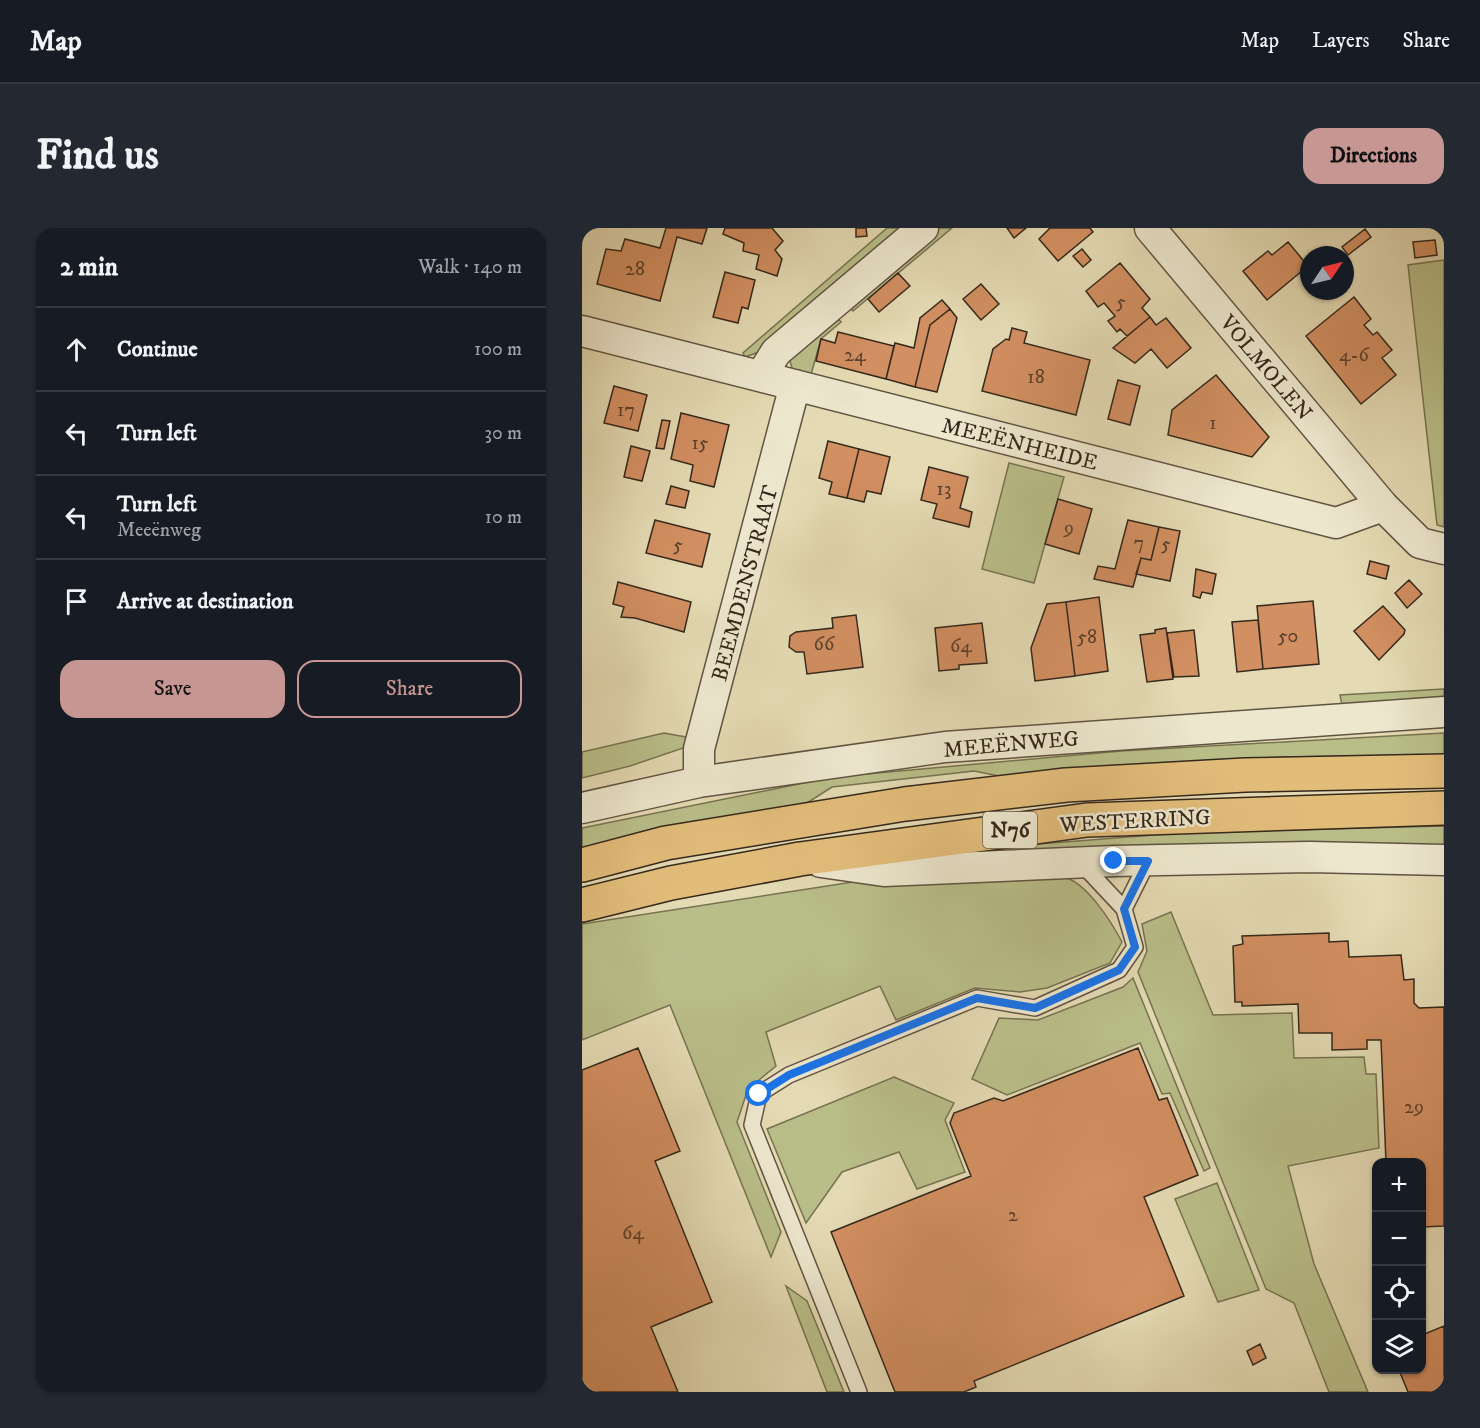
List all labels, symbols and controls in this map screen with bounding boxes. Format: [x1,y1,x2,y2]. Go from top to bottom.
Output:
text: Map [30,24,82,59]
text: Map [1240,28,1279,54]
text: Layers [1312,28,1370,54]
text: Share [1403,28,1450,54]
button: Directions [1303,128,1444,184]
text: Find us [36,130,159,182]
north arrow [1300,246,1354,300]
text: 2 min [60,251,118,284]
text: Walk · 140 m [418,255,522,280]
house number: 28 [625,257,645,282]
house number: 5 [1116,290,1126,315]
street label: VOLMOLEN [1213,309,1318,426]
icon: ahead [60,333,93,366]
text: Continue [117,336,198,363]
text: 100 m [474,337,522,362]
house number: 24 [844,343,866,368]
house number: 4-6 [1339,343,1370,368]
house number: 18 [1027,365,1045,390]
house number: 17 [617,398,635,423]
house number: 1 [1209,411,1217,436]
street label: MEEËNHEIDE [939,412,1100,477]
icon: left [60,417,93,450]
text: Turn left [117,420,197,447]
text: 30 m [484,421,522,446]
house number: 15 [691,431,709,456]
house number: 13 [937,477,951,502]
street label: BEEMDENSTRAAT [706,482,785,684]
text: Turn left [117,491,197,518]
icon: left [60,501,93,534]
text: 10 m [485,505,522,530]
house number: 9 [1063,516,1074,541]
text: Meeënweg [117,518,201,543]
house number: 7 [1134,531,1144,556]
house number: 5 [1161,532,1171,557]
house number: 5 [673,533,683,558]
icon: arrive [60,585,93,618]
text: Arrive at destination [117,588,294,615]
house number: 50 [1278,624,1298,649]
house number: 58 [1077,625,1097,650]
house number: 66 [814,632,835,657]
house number: 64 [950,634,972,659]
button: Save [60,660,285,718]
button: Share [297,660,522,718]
street label: MEEËNWEG [942,725,1080,764]
street label: WESTERRING [1058,804,1211,839]
road number: N76 [983,812,1037,848]
route end [1100,847,1126,873]
route start [745,1080,771,1106]
house number: 29 [1404,1095,1424,1120]
map controls [1372,1158,1426,1374]
button: + [1372,1158,1426,1212]
house number: 2 [1008,1203,1018,1228]
button: − [1372,1212,1426,1266]
house number: 64 [622,1221,644,1246]
button: locate [1372,1266,1426,1320]
button: layers [1372,1320,1426,1374]

